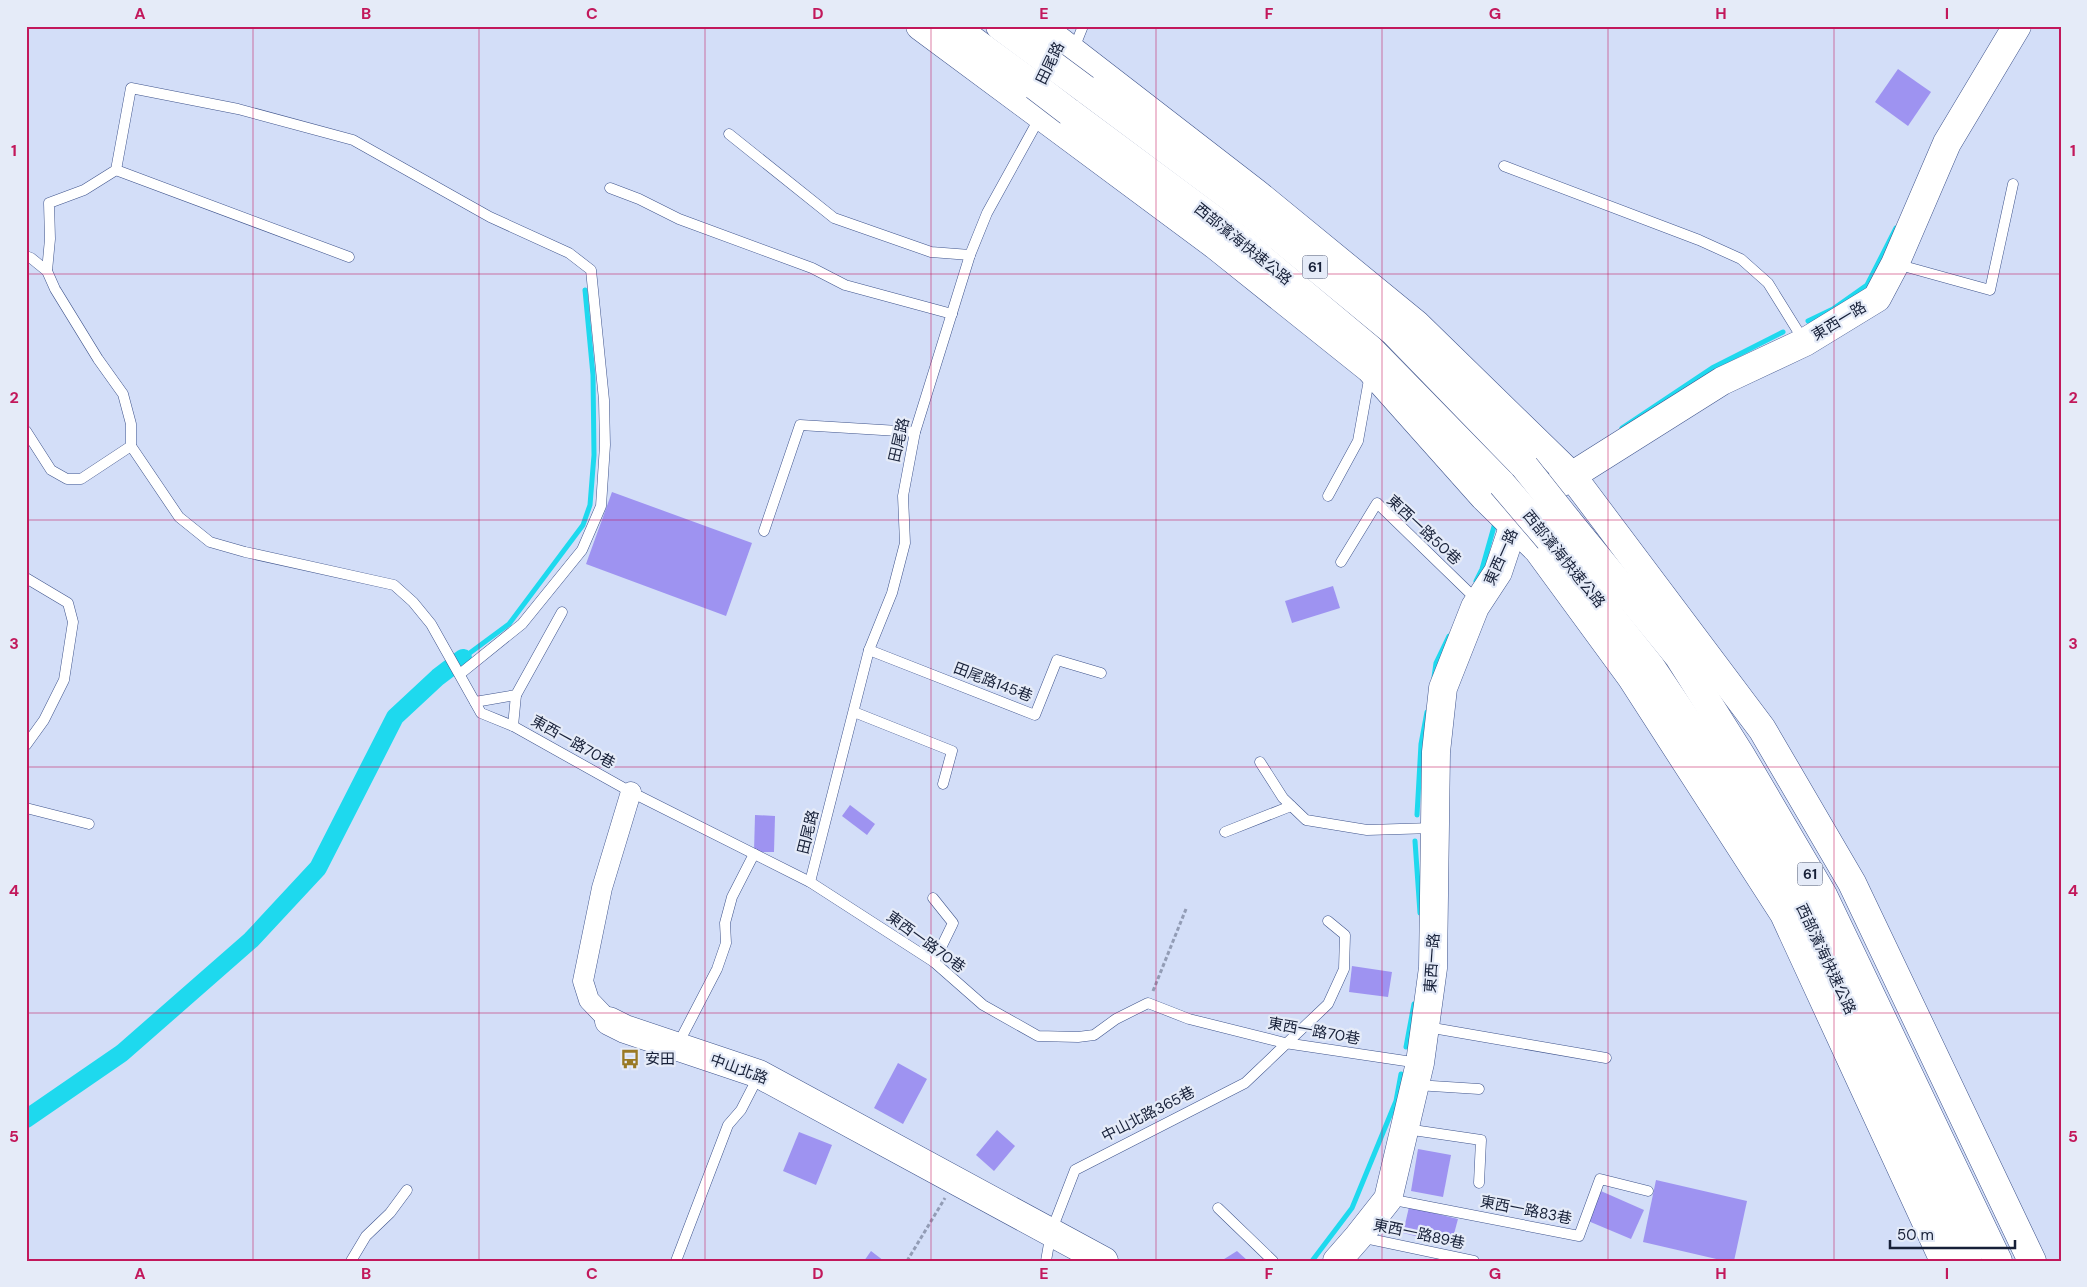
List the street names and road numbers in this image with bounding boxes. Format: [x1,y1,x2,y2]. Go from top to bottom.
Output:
street label: 田尾路 [1031,38,1069,88]
street label: 西部濱海快速公路 [1190,198,1296,290]
road number: 61 [1302,256,1328,278]
street label: 東西一路 [1808,297,1870,345]
street label: 田尾路 [884,416,914,464]
street label: 東西一路50巷 [1383,490,1465,570]
street label: 西部濱海快速公路 [1518,506,1610,612]
street label: 東西一路 [1480,526,1522,588]
street label: 田尾路145巷 [951,658,1035,706]
street label: 東西一路70巷 [527,711,619,773]
street label: 田尾路 [793,808,823,856]
road number: 61 [1798,862,1822,886]
street label: 西部濱海快速公路 [1792,900,1860,1018]
street label: 東西一路70巷 [882,907,970,977]
street label: 東西一路 [1420,932,1444,994]
street label: 東西一路70巷 [1266,1013,1362,1049]
street label: 中山北路 [707,1049,771,1089]
street label: 中山北路365巷 [1098,1082,1198,1146]
street label: 東西一路83巷 [1478,1191,1574,1229]
street label: 東西一路89巷 [1371,1215,1467,1253]

